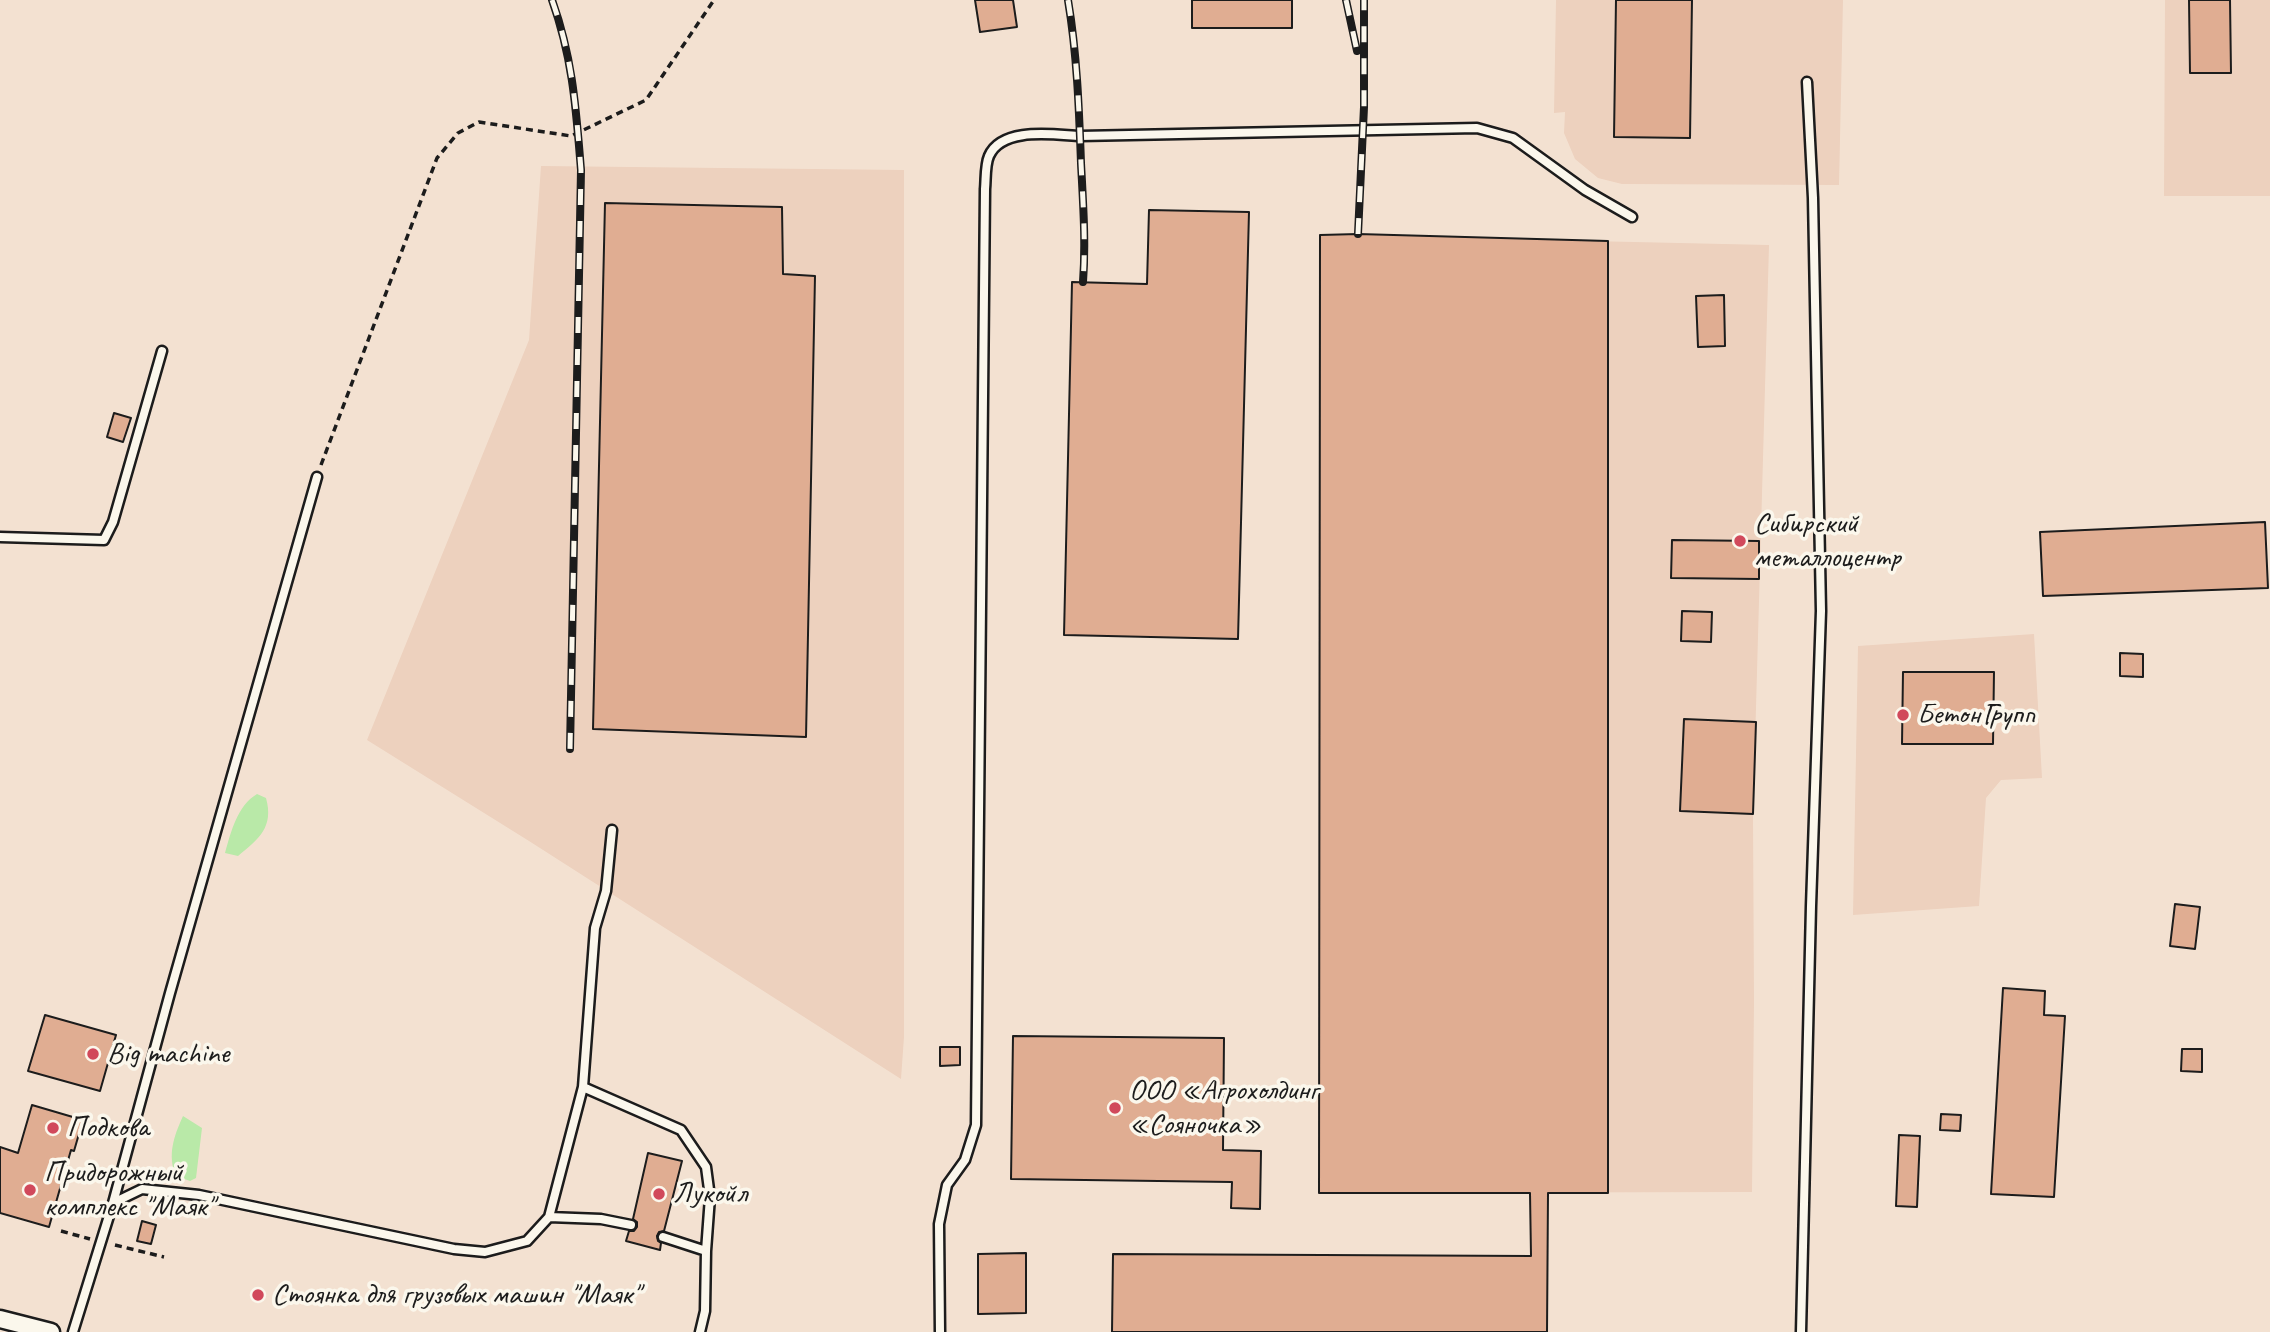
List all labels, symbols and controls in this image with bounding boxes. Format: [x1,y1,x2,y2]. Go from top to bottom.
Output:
place label: Сибирский металлоцентр [1754,506,1901,576]
marker: Сибирский металлоцентр [1732,533,1748,549]
place label: БетонГрупп [1917,697,2035,733]
marker: БетонГрупп [1895,707,1911,723]
place label: Big machine [107,1036,229,1072]
marker: Big machine [85,1046,101,1062]
place label: ООО «Агрохолдинг «Сояночка» [1129,1073,1318,1144]
marker: ООО «Агрохолдинг «Сояночка» [1107,1100,1123,1116]
place label: Подкова [67,1110,149,1146]
marker: Подкова [45,1120,61,1136]
place label: Придорожный комплекс "Маяк" [44,1155,213,1226]
place label: Лукойл [673,1176,747,1212]
marker: Придорожный комплекс "Маяк" [22,1182,38,1198]
marker: Лукойл [651,1186,667,1202]
place label: Стоянка для грузовых машин "Маяк" [272,1277,639,1313]
marker: Стоянка для грузовых машин "Маяк" [250,1287,266,1303]

